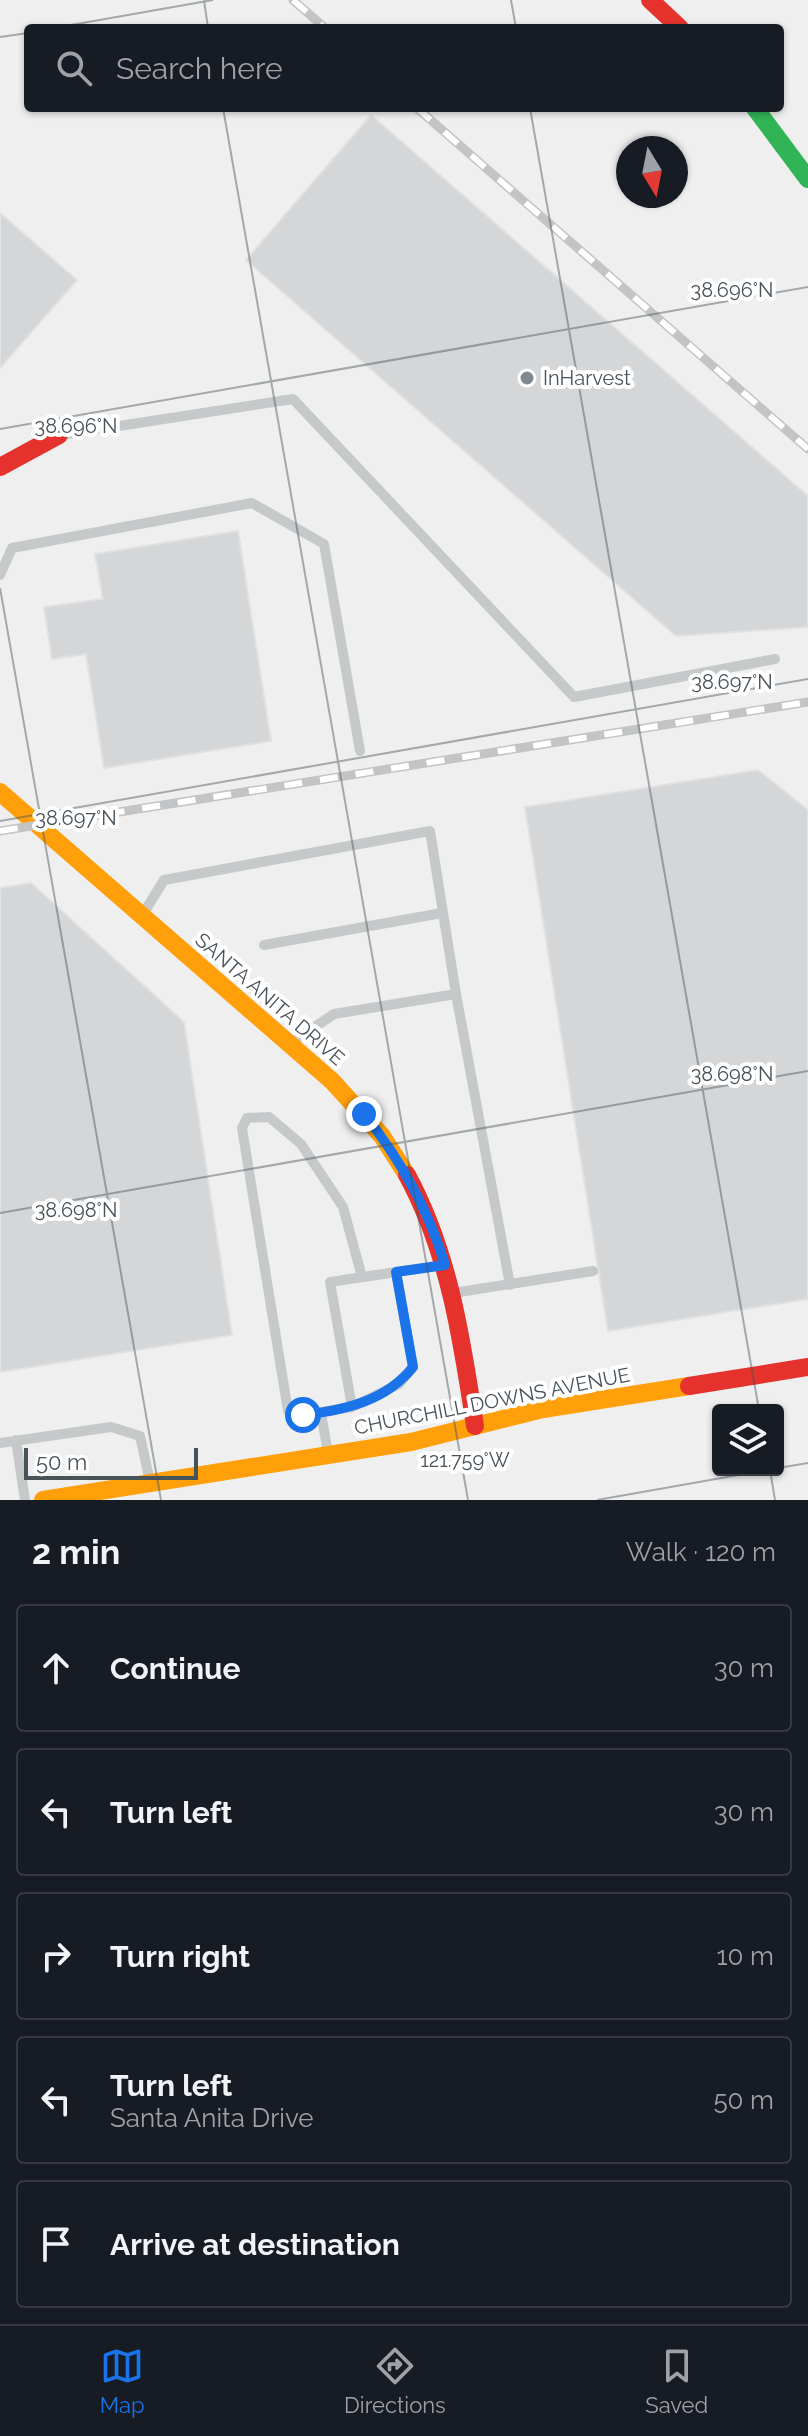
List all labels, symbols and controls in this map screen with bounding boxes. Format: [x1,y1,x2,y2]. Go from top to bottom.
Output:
search box [24,24,784,112]
icon: search [52,46,96,90]
text: Search here [116,51,283,86]
north arrow [616,136,688,208]
text: 38.696°N [691,278,773,302]
place label: InHarvest [543,366,631,390]
marker: InHarvest [518,369,536,387]
text: 38.696°N [35,414,117,438]
text: 38.697°N [691,670,773,694]
text: 38.697°N [35,806,117,830]
street label: SANTA ANITA DRIVE [190,928,350,1070]
text: 38.698°N [691,1062,773,1086]
route end [346,1096,382,1132]
text: 38.698°N [35,1198,117,1222]
street label: CHURCHILL DOWNS AVENUE [352,1362,632,1440]
route start [285,1397,321,1433]
map controls [712,1404,784,1476]
button: layers [712,1404,784,1476]
scale bar [24,1444,198,1480]
text: 121.759°W [420,1448,510,1472]
text: 50 m [36,1449,87,1475]
text: 2 min [32,1532,120,1572]
text: Walk · 120 m [626,1537,776,1567]
icon: ahead [34,1646,78,1690]
text: Continue [110,1651,241,1686]
text: 30 m [714,1653,774,1683]
icon: left [34,1790,78,1834]
text: Turn left [110,1795,232,1830]
text: 30 m [714,1797,774,1827]
icon: right [34,1934,78,1978]
text: Turn right [110,1939,250,1974]
text: 10 m [716,1941,774,1971]
text: Turn left [110,2068,232,2103]
icon: left [34,2078,78,2122]
text: 50 m [713,2085,774,2115]
text: Santa Anita Drive [110,2103,314,2133]
icon: arrive [34,2222,78,2266]
text: Arrive at destination [110,2227,400,2262]
tab: Map [100,2344,145,2418]
tab: Directions [344,2344,446,2418]
tab: Saved [645,2344,708,2418]

